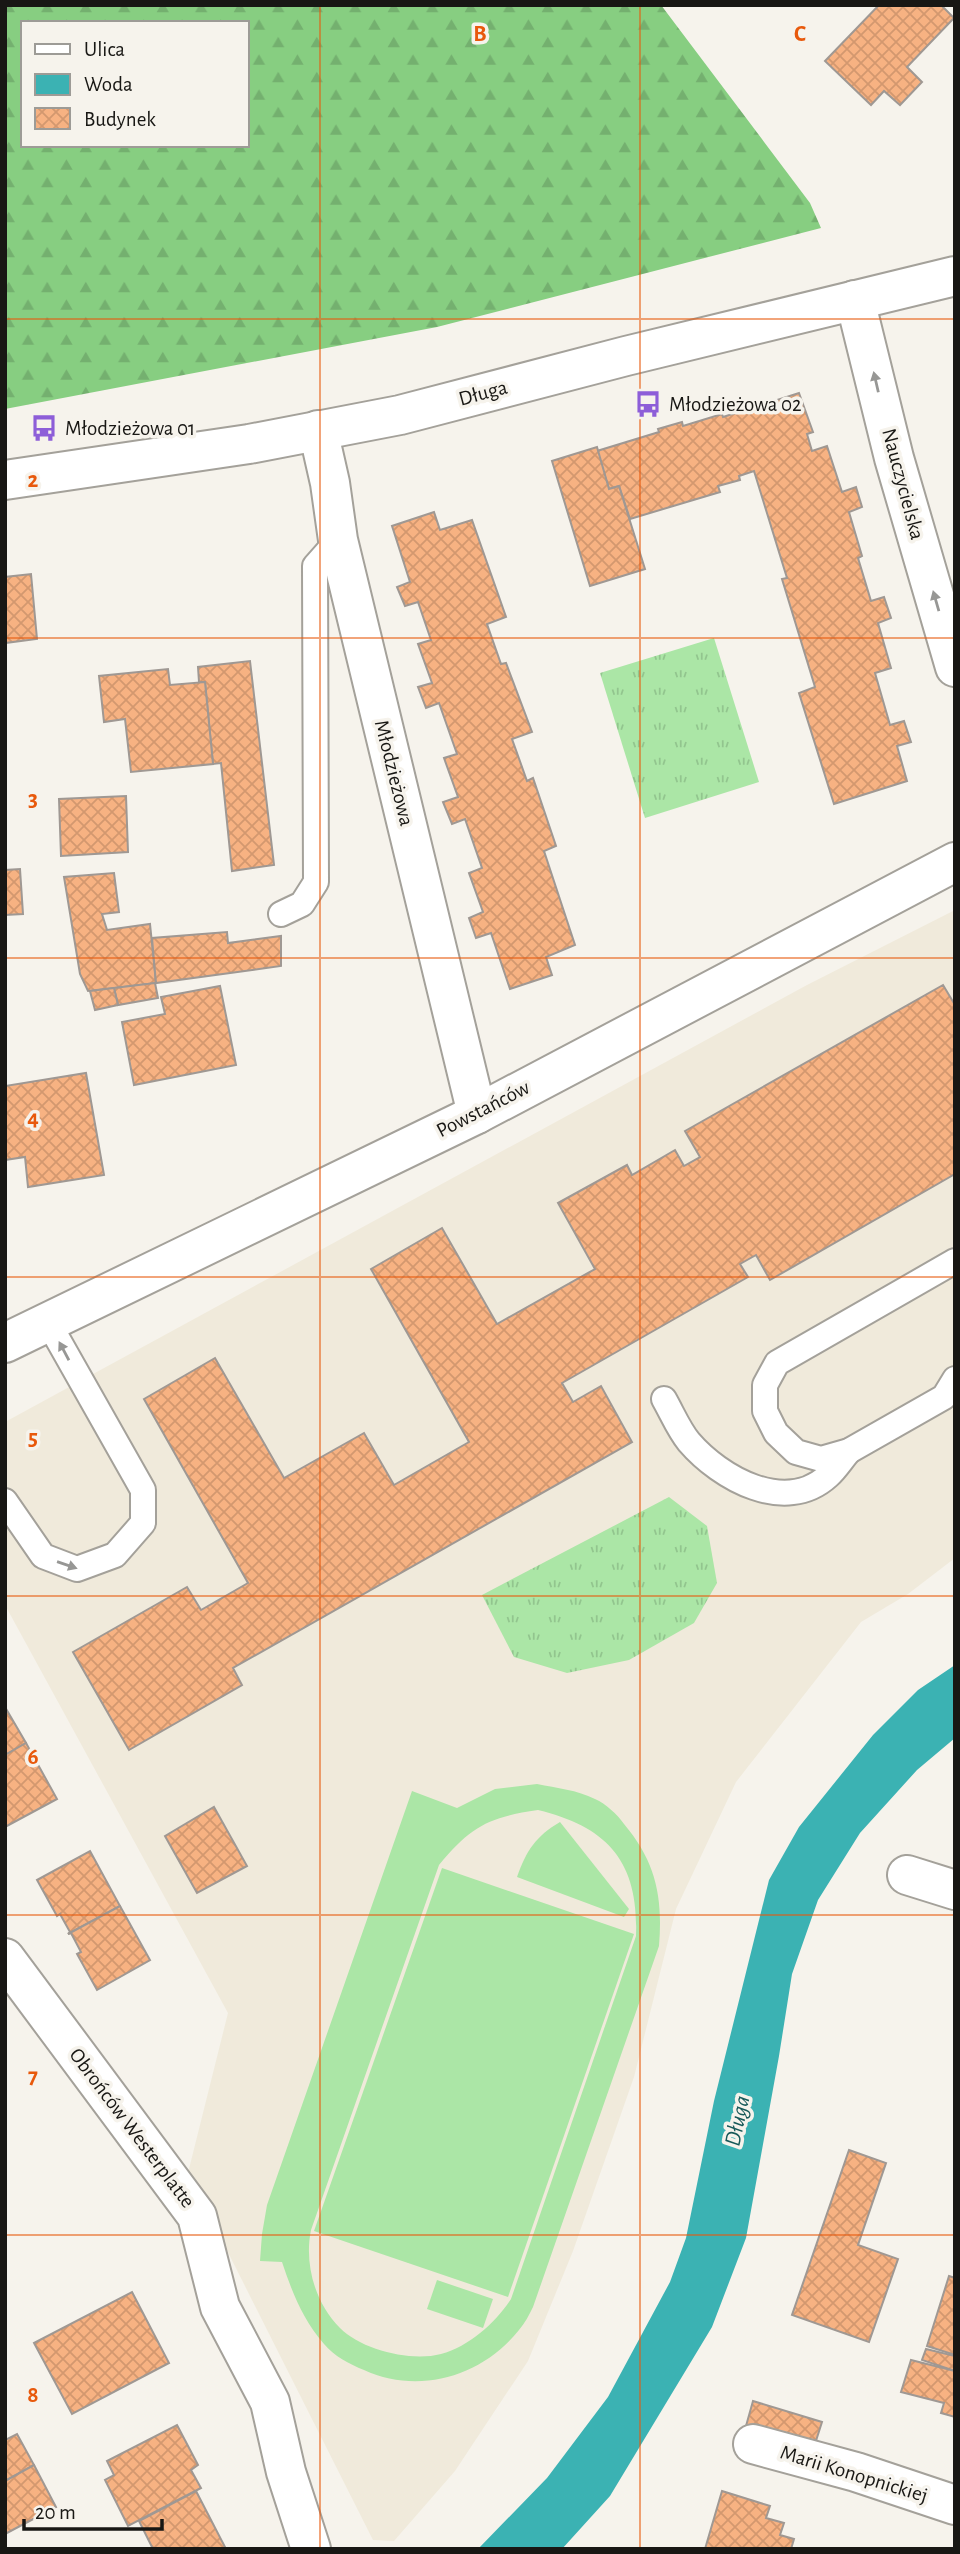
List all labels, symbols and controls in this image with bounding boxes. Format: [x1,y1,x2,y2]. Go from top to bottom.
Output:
legend [21,21,248,147]
text: B [473,23,487,46]
text: C [794,23,806,46]
text: Ulica [84,39,125,60]
text: Woda [84,74,133,95]
text: Budynek [84,109,156,130]
one-way arrow [871,370,882,392]
street label: Długa [456,376,510,410]
bus stop icon: Młodzieżowa 02 [633,389,663,419]
place label: Młodzieżowa 02 [669,394,802,415]
bus stop icon: Młodzieżowa 01 [29,413,59,443]
place label: Młodzieżowa 01 [65,418,195,439]
street label: Nauczycielska [878,426,928,542]
text: 2 [28,469,39,492]
one-way arrow [930,590,940,611]
street label: Młodzieżowa [371,718,417,828]
text: 3 [28,788,38,811]
street label: Powstańców [433,1077,533,1141]
text: 4 [27,1107,39,1130]
one-way arrow [58,1341,70,1361]
text: 5 [28,1427,38,1450]
one-way arrow [56,1560,77,1571]
text: 6 [27,1746,39,1769]
street label: Obrońców Westerplatte [65,2044,199,2212]
text: 7 [28,2065,38,2088]
water label: Długa [721,2094,755,2148]
text: 8 [27,2384,39,2407]
street label: Marii Konopnickiej [778,2442,930,2506]
scale bar [24,2488,163,2532]
text: 20 m [35,2502,76,2523]

